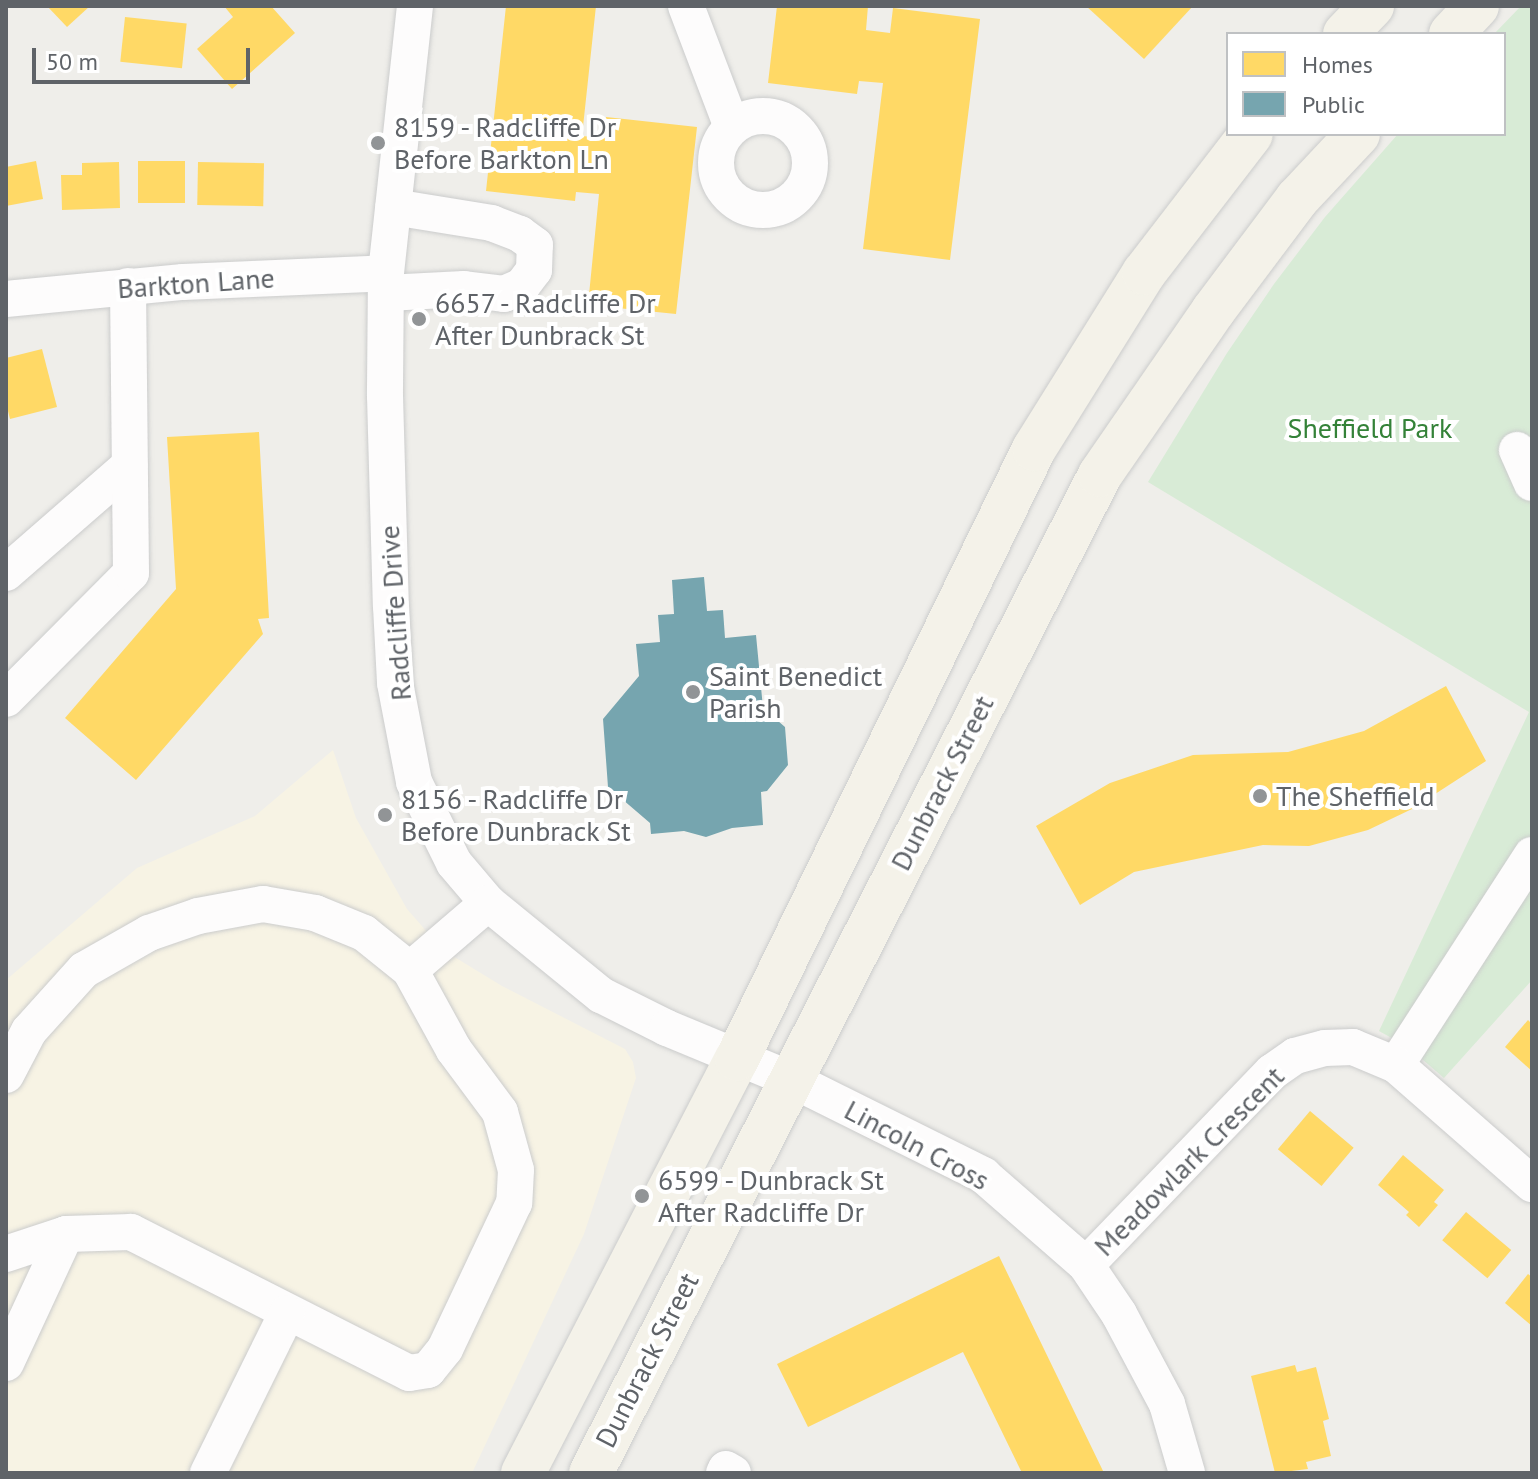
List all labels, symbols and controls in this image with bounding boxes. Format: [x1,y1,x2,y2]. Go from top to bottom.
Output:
scale bar [36,32,254,82]
legend [1226,32,1506,136]
text: 50 m [46,46,98,77]
text: Homes [1302,49,1373,80]
text: Public [1302,89,1365,120]
place label: 8159 - Radcliffe Dr Before Barkton Ln [394,110,621,176]
marker: 8159 - Radcliffe Dr Before Barkton Ln [369,134,387,152]
street label: Barkton Lane [116,261,276,305]
place label: 6657 - Radcliffe Dr After Dunbrack St [435,286,662,352]
marker: 6657 - Radcliffe Dr After Dunbrack St [410,310,428,328]
park label: Sheffield Park [1288,411,1452,445]
street label: Radcliffe Drive [372,524,418,702]
place label: Saint Benedict Parish [709,659,882,725]
marker: Saint Benedict Parish [684,683,702,701]
street label: Dunbrack Street [883,690,1001,876]
place label: The Sheffield [1276,779,1434,813]
place label: 8156 - Radcliffe Dr Before Dunbrack St [401,782,632,848]
marker: The Sheffield [1251,787,1269,805]
marker: 8156 - Radcliffe Dr Before Dunbrack St [376,806,394,824]
street label: Meadowlark Crescent [1087,1059,1291,1263]
street label: Lincoln Cross [839,1093,995,1197]
place label: 6599 - Dunbrack St After Radcliffe Dr [658,1163,889,1229]
marker: 6599 - Dunbrack St After Radcliffe Dr [633,1187,651,1205]
street label: Dunbrack Street [588,1267,706,1453]

